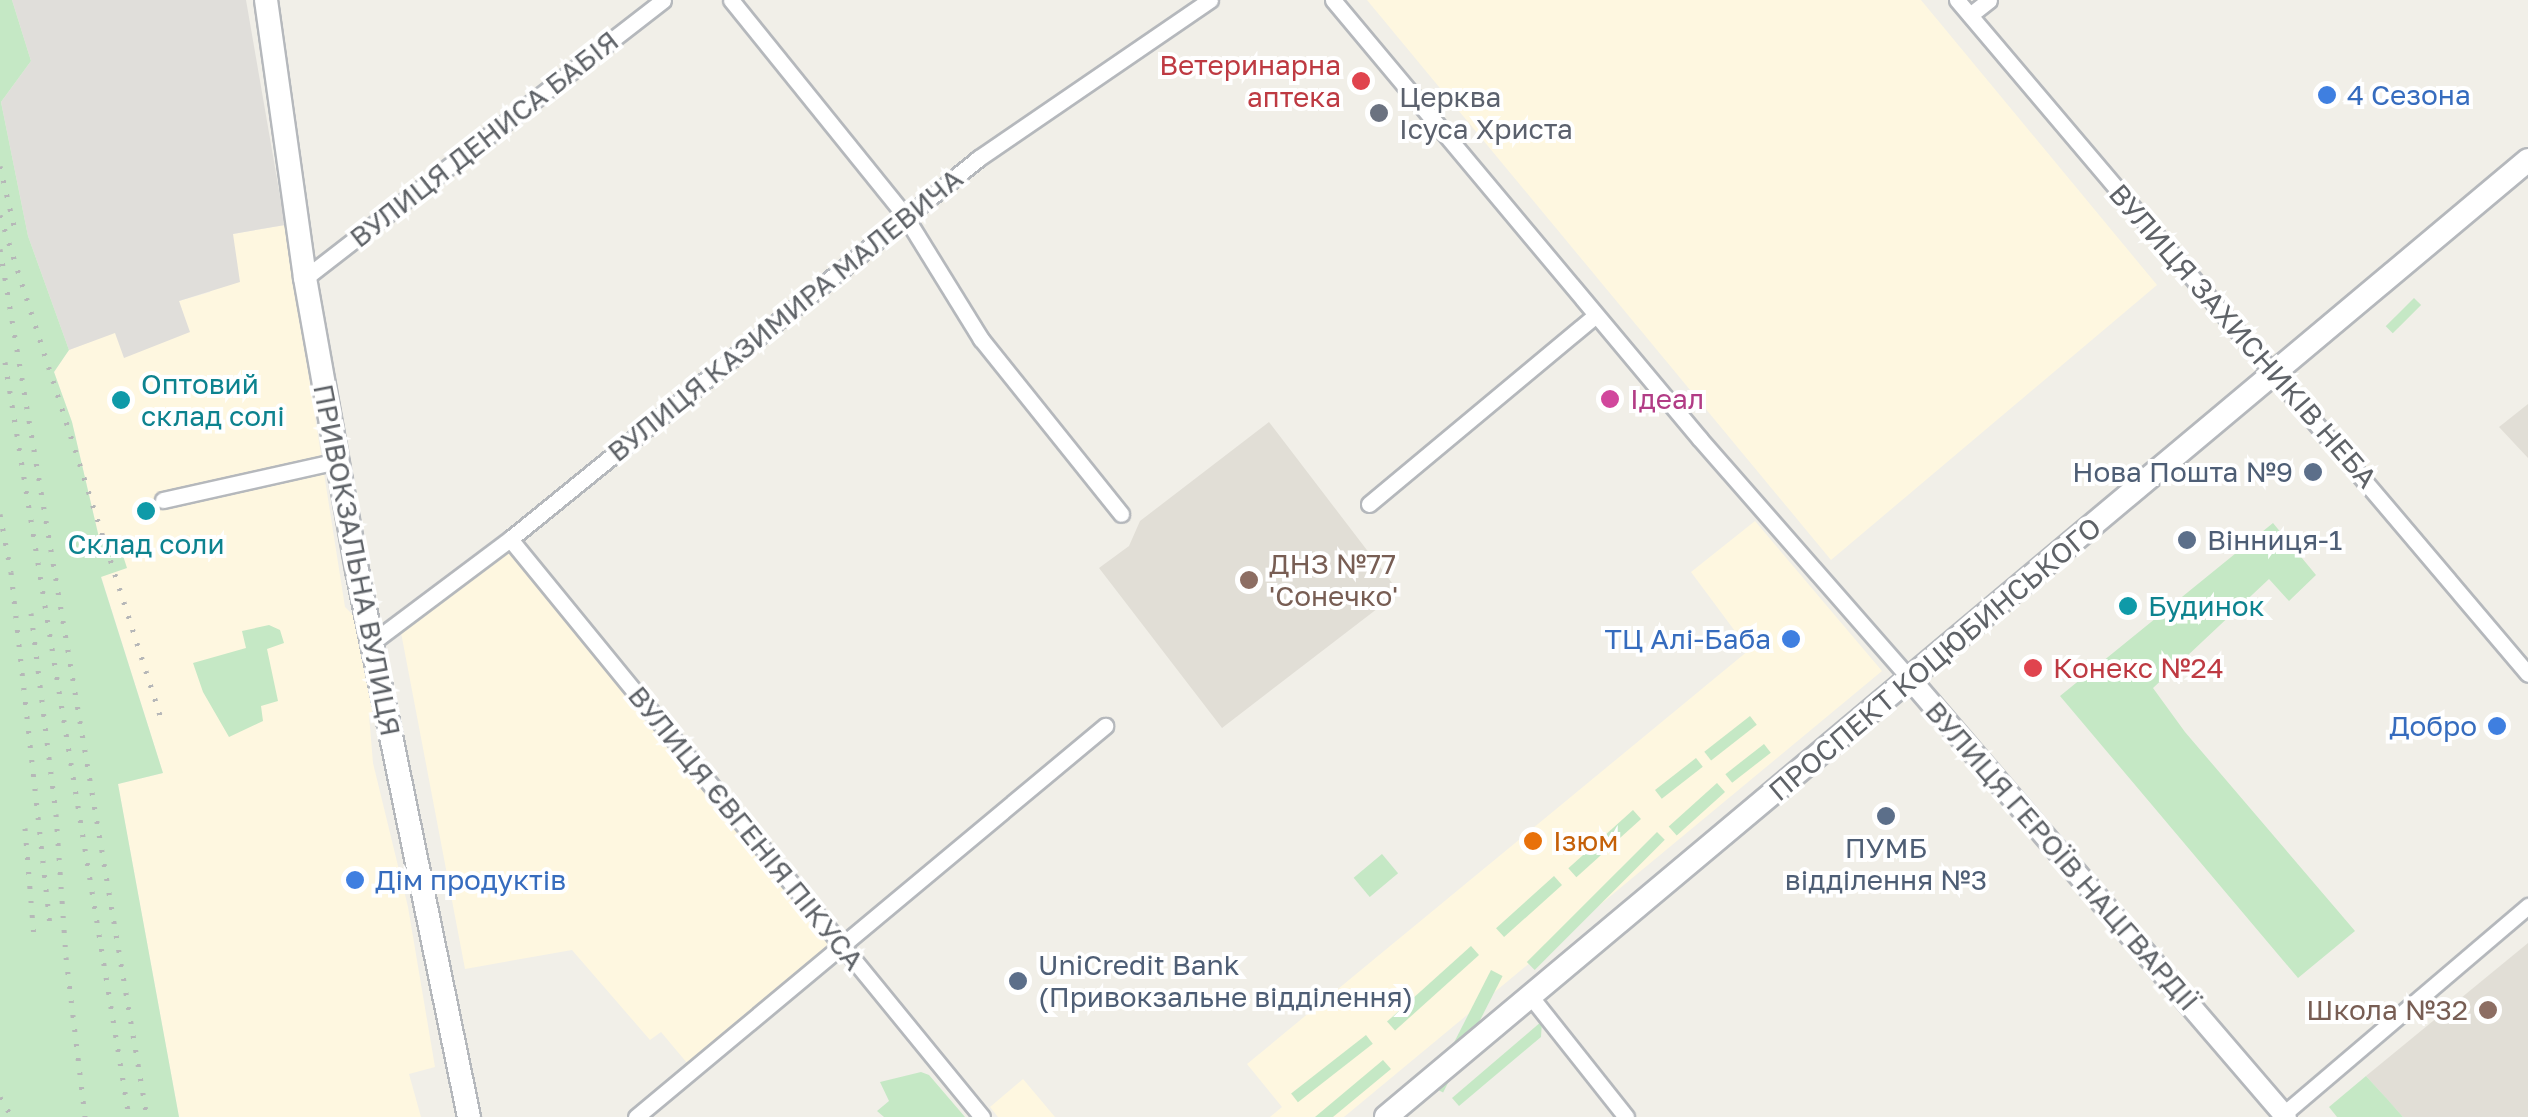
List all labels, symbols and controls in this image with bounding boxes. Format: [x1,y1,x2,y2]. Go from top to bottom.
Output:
street label: ВУЛИЦЯ ДЕНИСА БАБІЯ [343,24,625,254]
place label: Ветеринарна аптека [1159,48,1341,114]
marker: Ветеринарна аптека [1350,70,1372,92]
place label: 4 Сезона [2347,78,2471,112]
place label: Церква Ісуса Христа [1399,80,1573,146]
marker: 4 Сезона [2316,84,2338,106]
marker: Церква Ісуса Христа [1368,102,1390,124]
street label: ВУЛИЦЯ КАЗИМИРА МАЛЕВИЧА [601,161,969,469]
street label: ВУЛИЦЯ ЗАХИСНИКІВ НЕБА [2102,177,2384,495]
place label: Оптовий склад солі [141,367,285,433]
street label: ПРИВОКЗАЛЬНА ВУЛИЦЯ [306,381,408,739]
place label: Ідеал [1630,382,1704,416]
marker: Ідеал [1599,388,1621,410]
marker: Оптовий склад солі [110,389,132,411]
place label: Нова Пошта №9 [2072,455,2293,489]
marker: Нова Пошта №9 [2302,461,2324,483]
marker: Склад соли [135,500,157,522]
street label: ПРОСПЕКТ КОЦЮБИНСЬКОГО [1762,510,2108,808]
place label: Вінниця-1 [2207,523,2342,557]
place label: Склад соли [67,527,225,561]
marker: Вінниця-1 [2176,529,2198,551]
place label: ДНЗ №77 'Сонечко' [1269,547,1398,613]
marker: ДНЗ №77 'Сонечко' [1238,569,1260,591]
place label: Будинок [2148,589,2265,623]
marker: Будинок [2117,595,2139,617]
place label: ТЦ Алі-Баба [1604,622,1771,656]
marker: ТЦ Алі-Баба [1780,628,1802,650]
place label: Конекс №24 [2053,651,2224,685]
marker: Конекс №24 [2022,657,2044,679]
street label: ВУЛИЦЯ ЄВГЕНІЯ ПІКУСА [621,679,871,977]
street label: ВУЛИЦЯ ГЕРОЇВ НАЦГВАРДІЇ [1918,694,2206,1018]
place label: Добро [2389,709,2477,743]
marker: Добро [2486,715,2508,737]
marker: ПУМБ відділення №3 [1875,805,1897,827]
place label: Ізюм [1553,824,1618,858]
marker: Ізюм [1522,830,1544,852]
place label: ПУМБ відділення №3 [1785,831,1987,897]
place label: Дім продуктів [375,863,566,897]
marker: Дім продуктів [344,869,366,891]
place label: UniCredit Bank (Привокзальне відділення) [1038,948,1413,1014]
marker: UniCredit Bank (Привокзальне відділення) [1007,970,1029,992]
place label: Школа №32 [2306,993,2468,1027]
marker: Школа №32 [2477,999,2499,1021]

